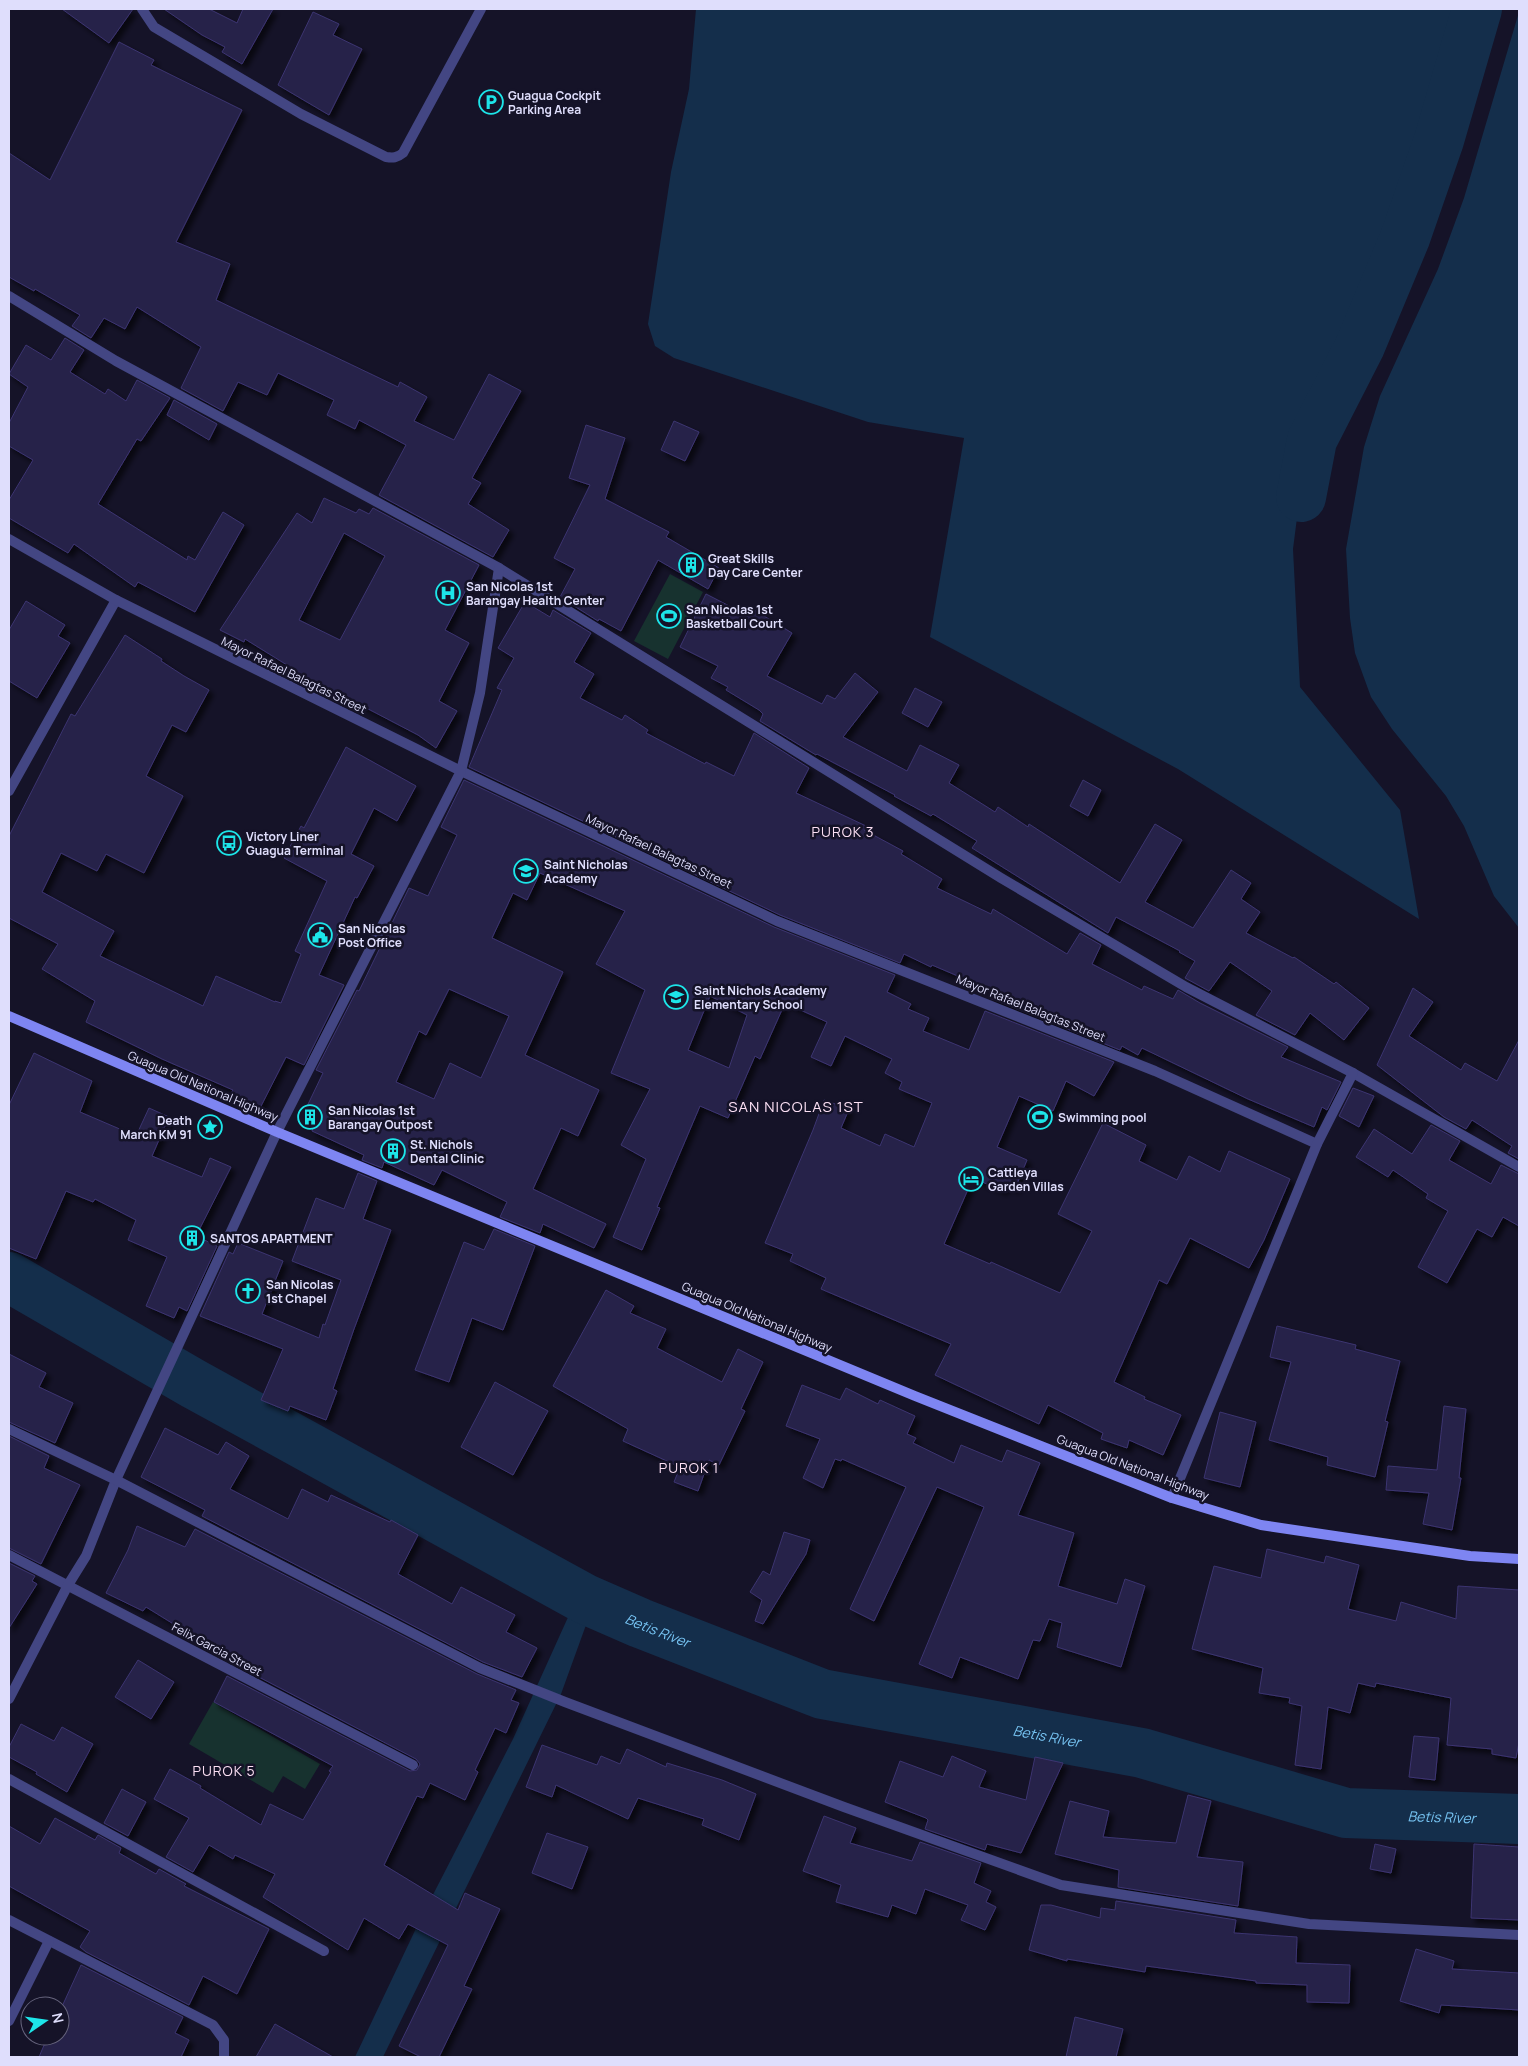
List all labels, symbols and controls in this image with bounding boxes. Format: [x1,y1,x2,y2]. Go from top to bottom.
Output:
place label: Guagua Cockpit Parking Area [508,87,601,118]
parking icon: Guagua Cockpit Parking Area [478,89,504,115]
place label: Great Skills Day Care Center [708,550,803,581]
building icon: Great Skills Day Care Center [678,552,704,578]
place label: San Nicolas 1st Barangay Health Center [466,578,604,609]
hospital icon: San Nicolas 1st Barangay Health Center [435,580,461,606]
place label: San Nicolas 1st Basketball Court [686,601,783,632]
sports icon: San Nicolas 1st Basketball Court [656,603,682,629]
street label: Mayor Rafael Balagtas Street [219,632,370,718]
street label: Mayor Rafael Balagtas Street [583,810,735,892]
district label: PUROK 3 [812,822,874,841]
place label: Victory Liner Guagua Terminal [246,828,344,859]
bus stop icon: Victory Liner Guagua Terminal [216,830,242,856]
place label: Saint Nicholas Academy [544,856,628,887]
school or university icon: Saint Nicholas Academy [513,858,539,884]
place label: San Nicolas Post Office [338,920,406,951]
public building icon: San Nicolas Post Office [307,922,333,948]
street label: Mayor Rafael Balagtas Street [954,970,1108,1046]
place label: Saint Nichols Academy Elementary School [694,982,827,1013]
school or university icon: Saint Nichols Academy Elementary School [663,984,689,1010]
street label: Guagua Old National Highway [125,1047,281,1126]
district label: SAN NICOLAS 1ST [728,1096,864,1117]
place label: San Nicolas 1st Barangay Outpost [328,1102,433,1133]
building icon: San Nicolas 1st Barangay Outpost [297,1104,323,1130]
sports icon: Swimming pool [1027,1104,1053,1130]
place label: Swimming pool [1058,1109,1147,1126]
place label: Death March KM 91 [120,1112,192,1143]
place icon: Death March KM 91 [197,1114,223,1140]
place label: St. Nichols Dental Clinic [410,1136,484,1167]
building icon: St. Nichols Dental Clinic [380,1138,406,1164]
place label: Cattleya Garden Villas [988,1164,1064,1195]
hotel icon: Cattleya Garden Villas [958,1166,984,1192]
building icon: SANTOS APARTMENT [179,1225,205,1251]
place label: SANTOS APARTMENT [210,1230,333,1247]
place label: San Nicolas 1st Chapel [266,1276,334,1307]
church icon: San Nicolas 1st Chapel [235,1278,261,1304]
street label: Guagua Old National Highway [679,1278,835,1357]
street label: Guagua Old National Highway [1054,1430,1212,1504]
district label: PUROK 1 [659,1458,719,1477]
water label: Betis River [622,1608,695,1652]
street label: Felix Garcia Street [169,1618,265,1680]
water label: Betis River [1012,1720,1084,1751]
district label: PUROK 5 [192,1761,256,1780]
water label: Betis River [1407,1806,1478,1827]
north arrow [20,1996,70,2046]
text: N [48,2011,69,2025]

